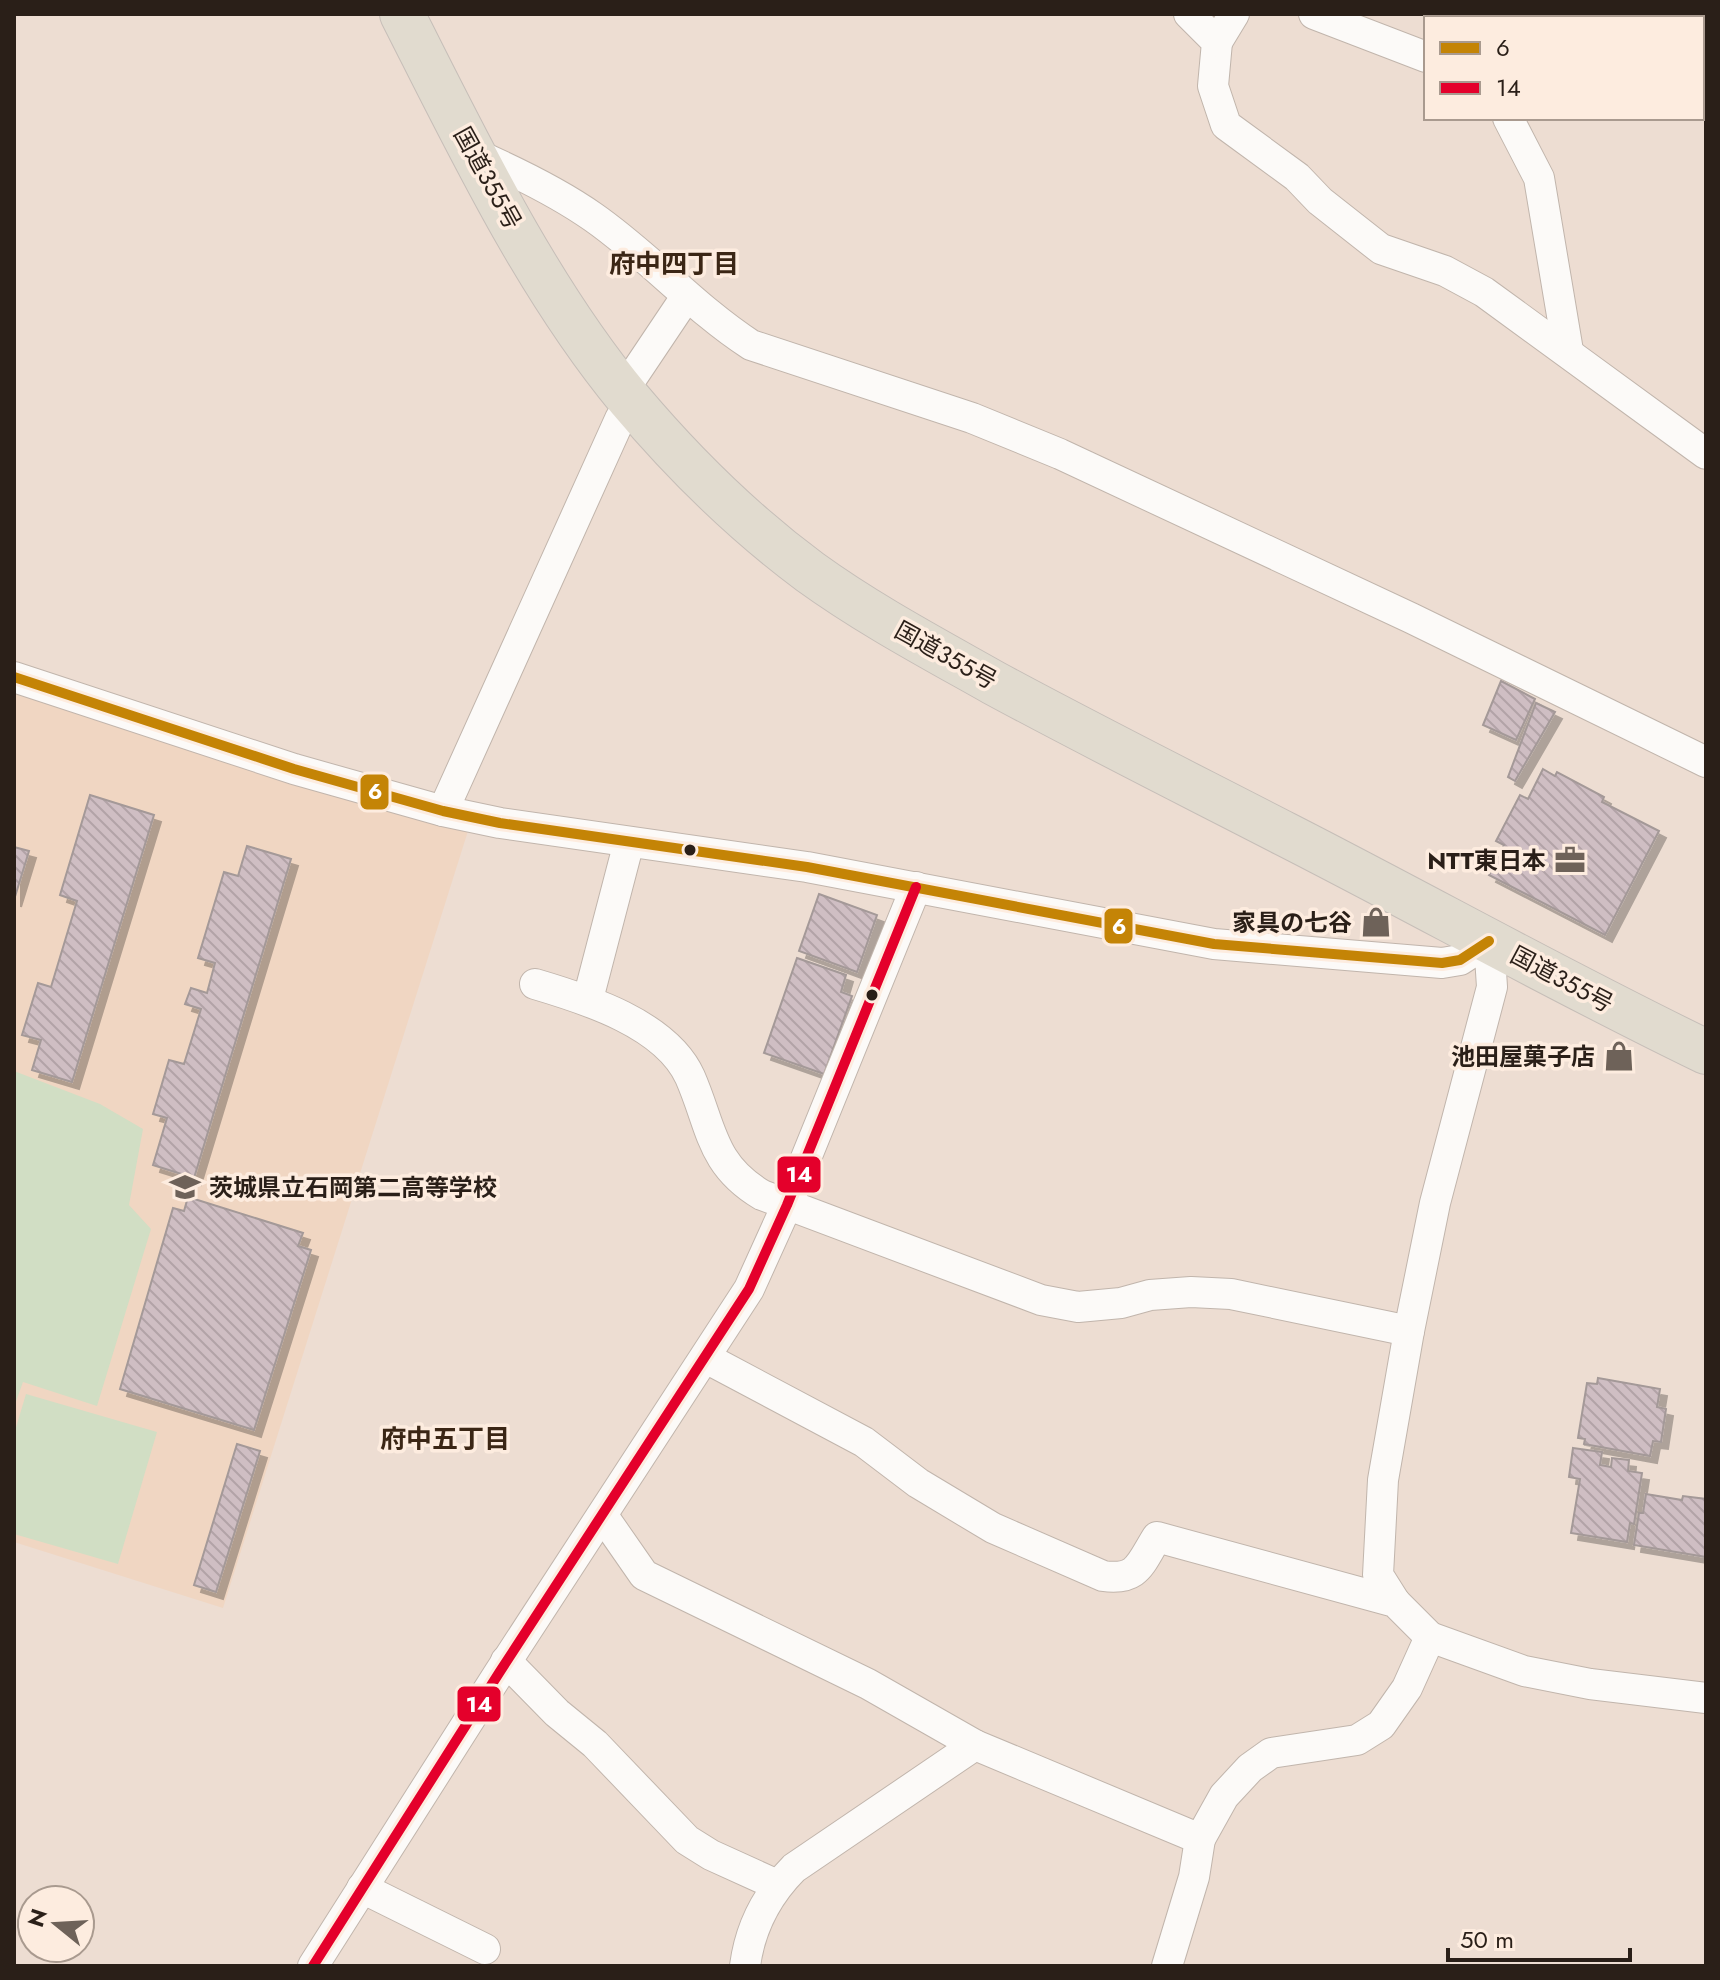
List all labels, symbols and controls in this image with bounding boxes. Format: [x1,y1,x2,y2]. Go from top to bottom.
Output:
legend [1424,16,1704,120]
text: 6 [1496,30,1510,65]
text: 14 [1496,70,1521,105]
street label: 国道355号 [445,120,531,236]
district label: 府中四丁目 [609,245,739,283]
street label: 国道355号 [888,612,1004,698]
line badge: 6 [359,773,390,811]
text: 6 [368,775,382,807]
unlabelled marker [682,842,698,858]
place label: NTT東日本 [1427,843,1546,878]
office icon: NTT東日本 [1553,843,1587,877]
place label: 家具の七谷 [1232,905,1352,940]
shop icon: 家具の七谷 [1359,905,1393,939]
line badge: 6 [1103,907,1134,945]
text: 6 [1112,910,1126,942]
street label: 国道355号 [1504,937,1620,1021]
unlabelled marker [864,987,880,1003]
place label: 池田屋菓子店 [1451,1039,1595,1074]
shop icon: 池田屋菓子店 [1602,1039,1636,1073]
line badge: 14 [776,1155,822,1194]
text: 14 [786,1158,812,1190]
school or university icon: 茨城県立石岡第二高等学校 [168,1170,202,1204]
place label: 茨城県立石岡第二高等学校 [209,1170,497,1205]
district label: 府中五丁目 [380,1420,510,1458]
line badge: 14 [456,1685,502,1723]
text: 14 [466,1688,492,1720]
north arrow [16,1884,96,1964]
text: N [19,1905,55,1931]
scale bar [1448,1912,1630,1962]
text: 50 m [1460,1922,1514,1957]

